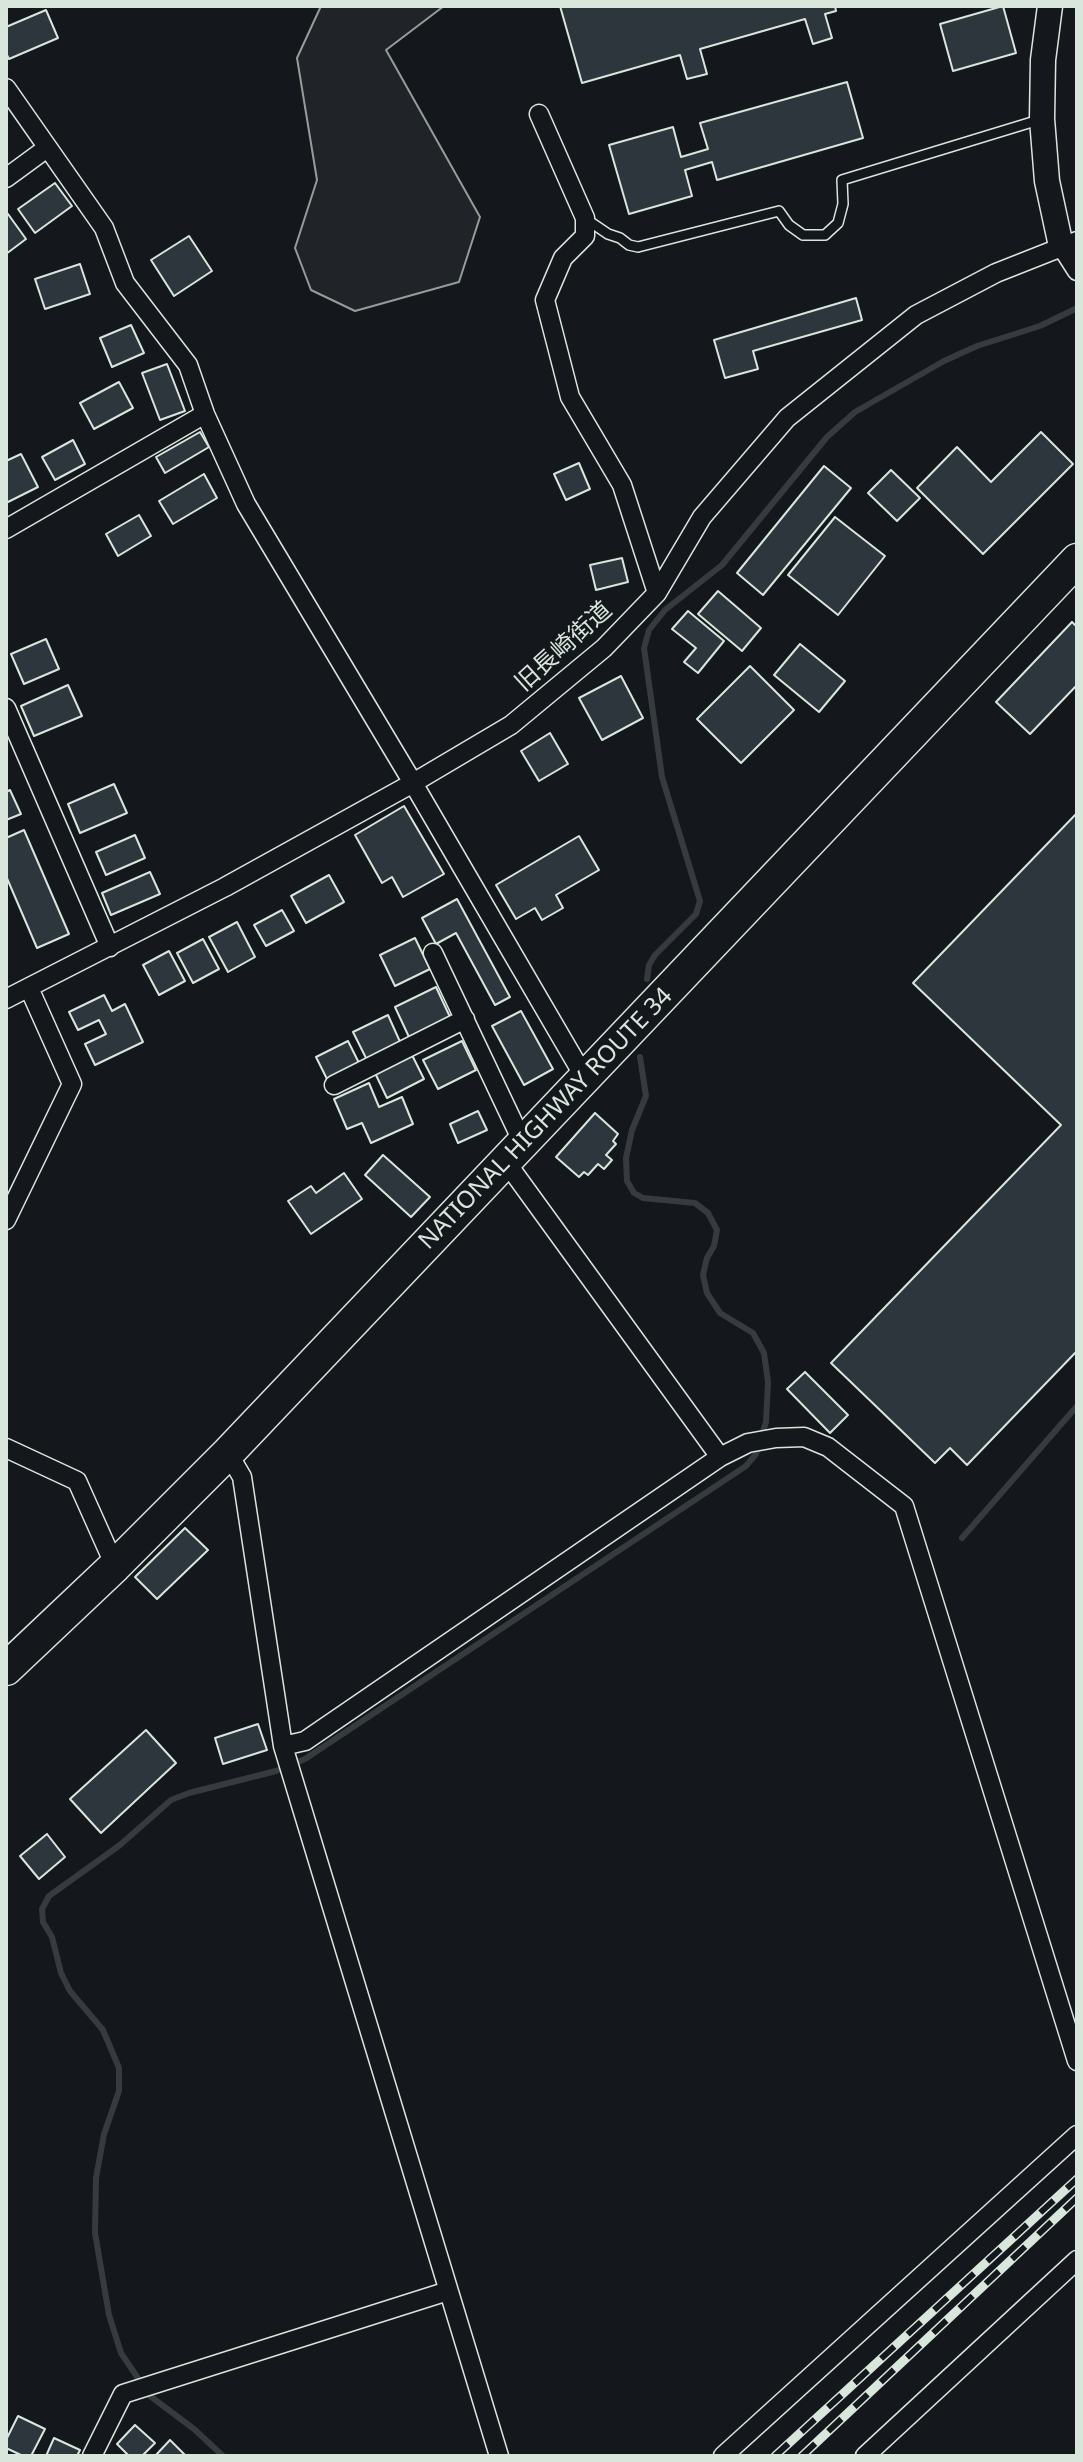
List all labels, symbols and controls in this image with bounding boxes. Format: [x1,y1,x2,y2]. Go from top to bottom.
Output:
street label: 旧長崎街道 [510,596,618,698]
street label: NATIONAL HIGHWAY ROUTE 34 [413,982,679,1256]

